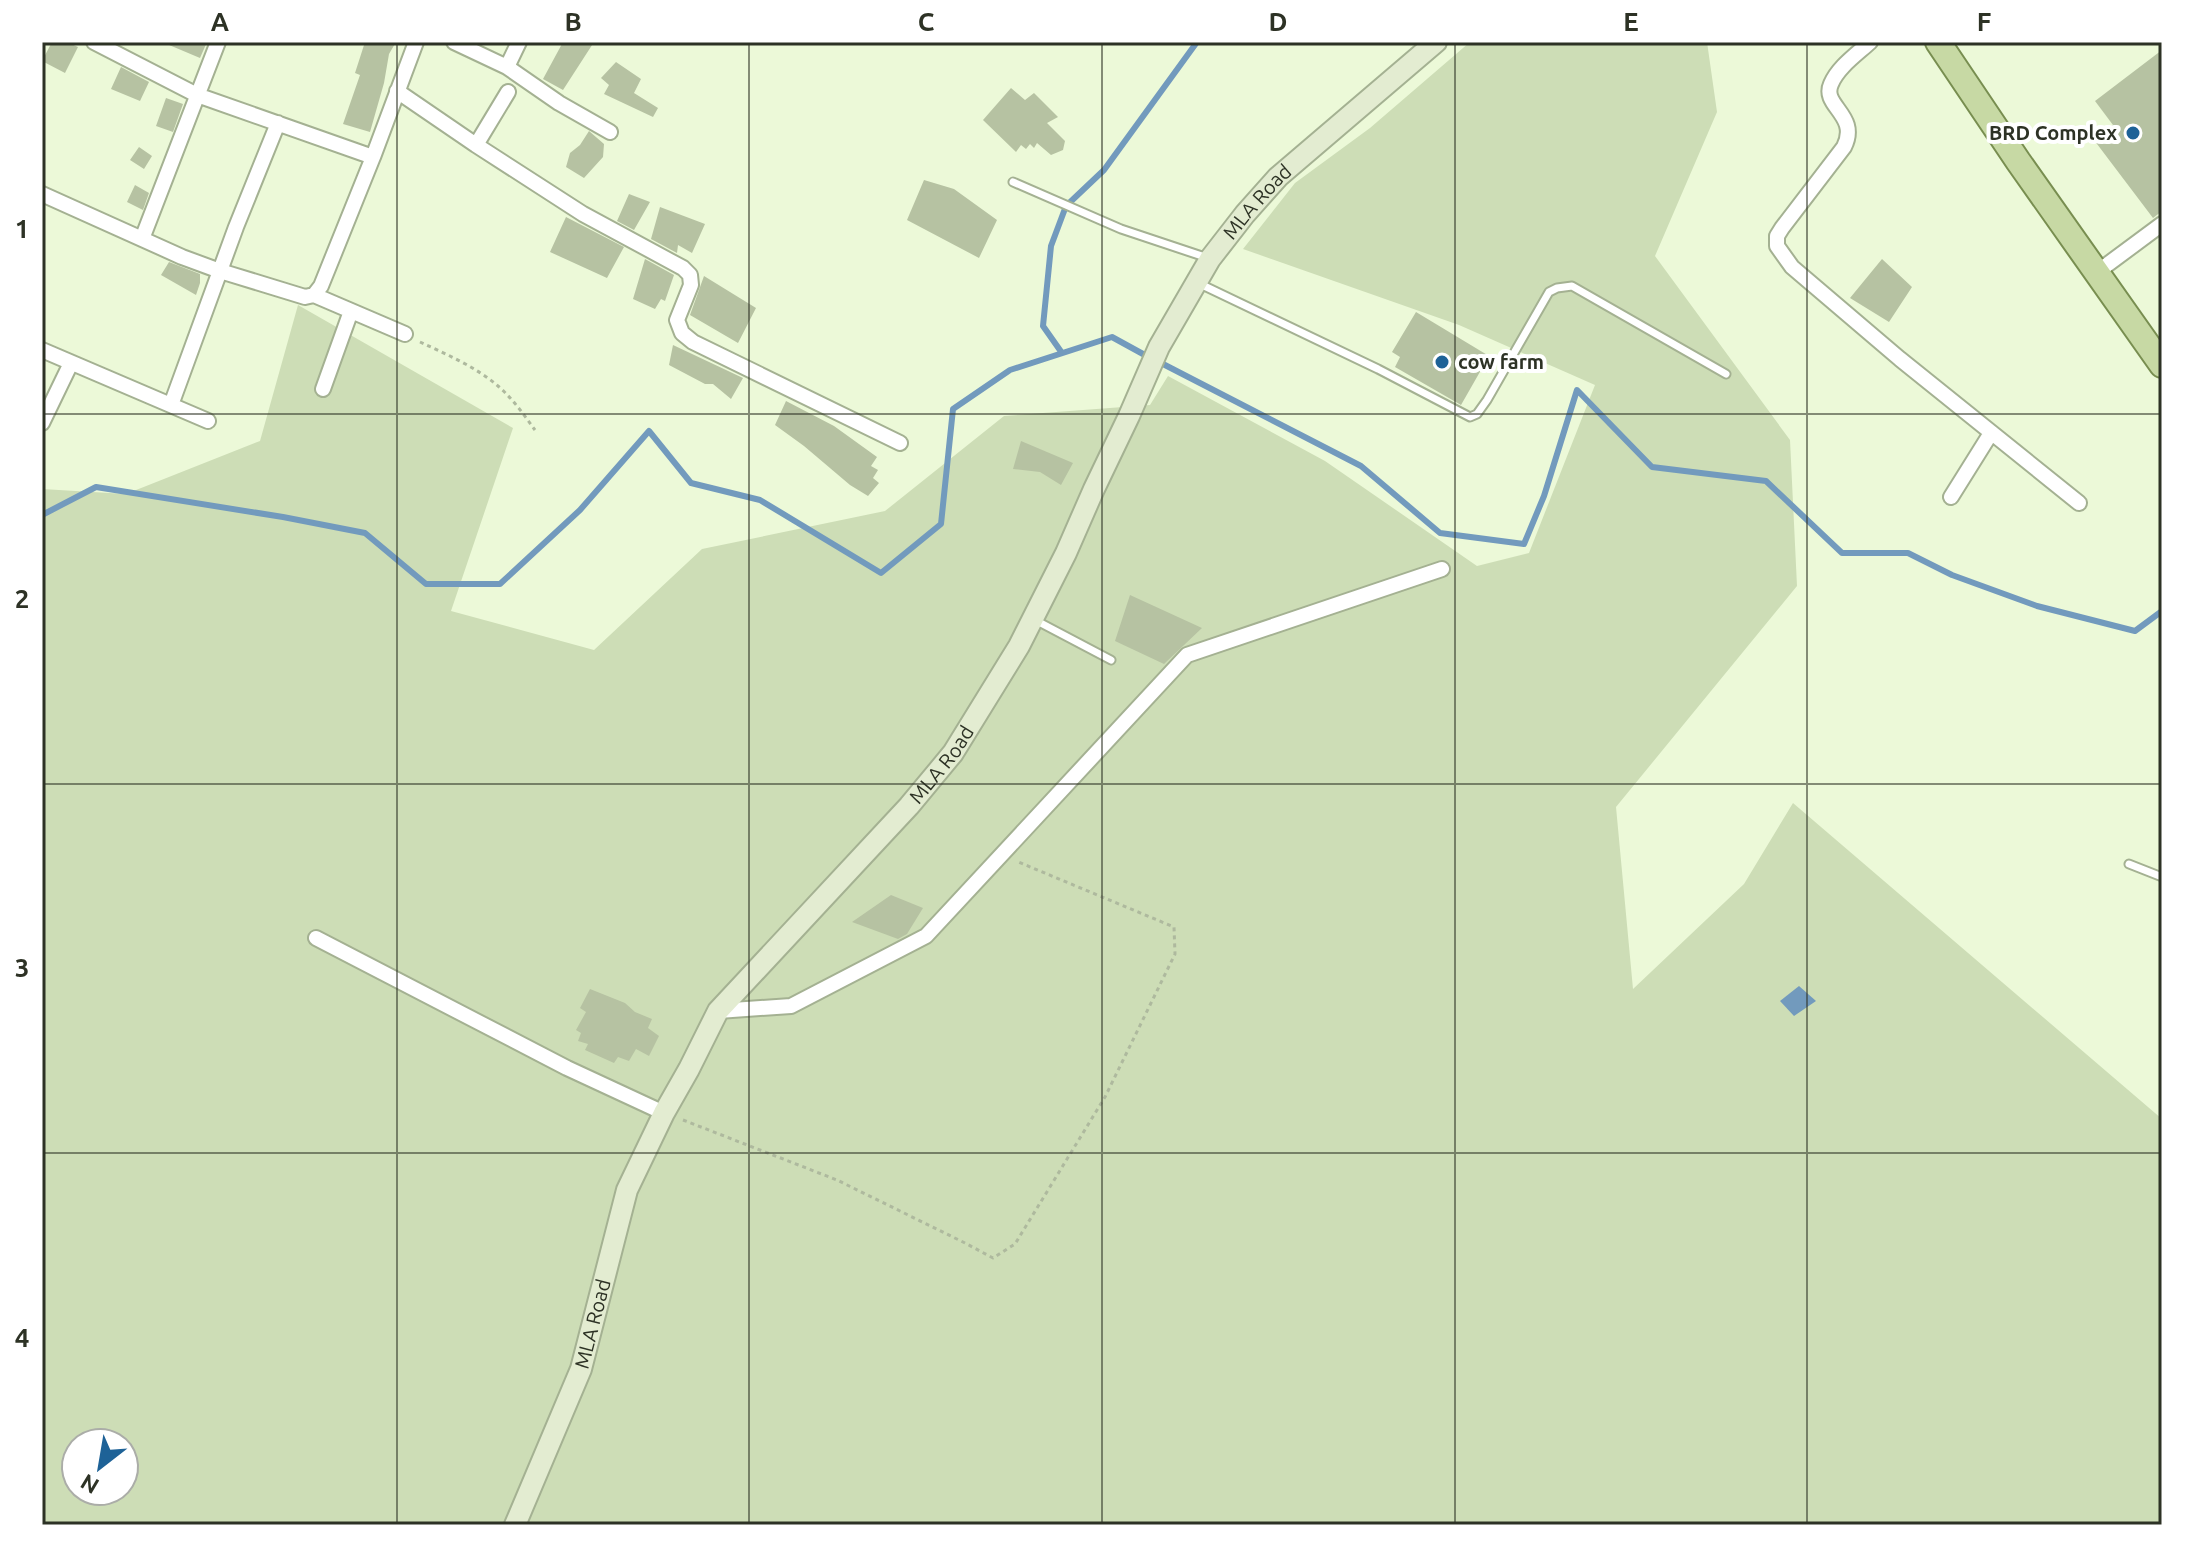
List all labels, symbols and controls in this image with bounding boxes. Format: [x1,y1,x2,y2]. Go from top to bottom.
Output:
text: A [211,7,230,36]
text: B [564,7,582,36]
text: C [918,7,935,36]
text: D [1269,7,1287,36]
text: E [1623,7,1639,36]
text: F [1977,7,1991,36]
place label: BRD Complex [1989,121,2117,144]
marker: BRD Complex [2124,124,2142,142]
street label: MLA Road [1218,159,1295,243]
text: 1 [15,214,29,243]
place label: cow farm [1458,350,1544,373]
marker: cow farm [1433,353,1451,371]
text: 2 [15,584,29,613]
street label: MLA Road [904,721,978,808]
text: 3 [15,953,29,982]
street label: MLA Road [570,1276,615,1371]
text: 4 [15,1323,29,1352]
north arrow [60,1427,140,1507]
text: N [76,1470,103,1500]

